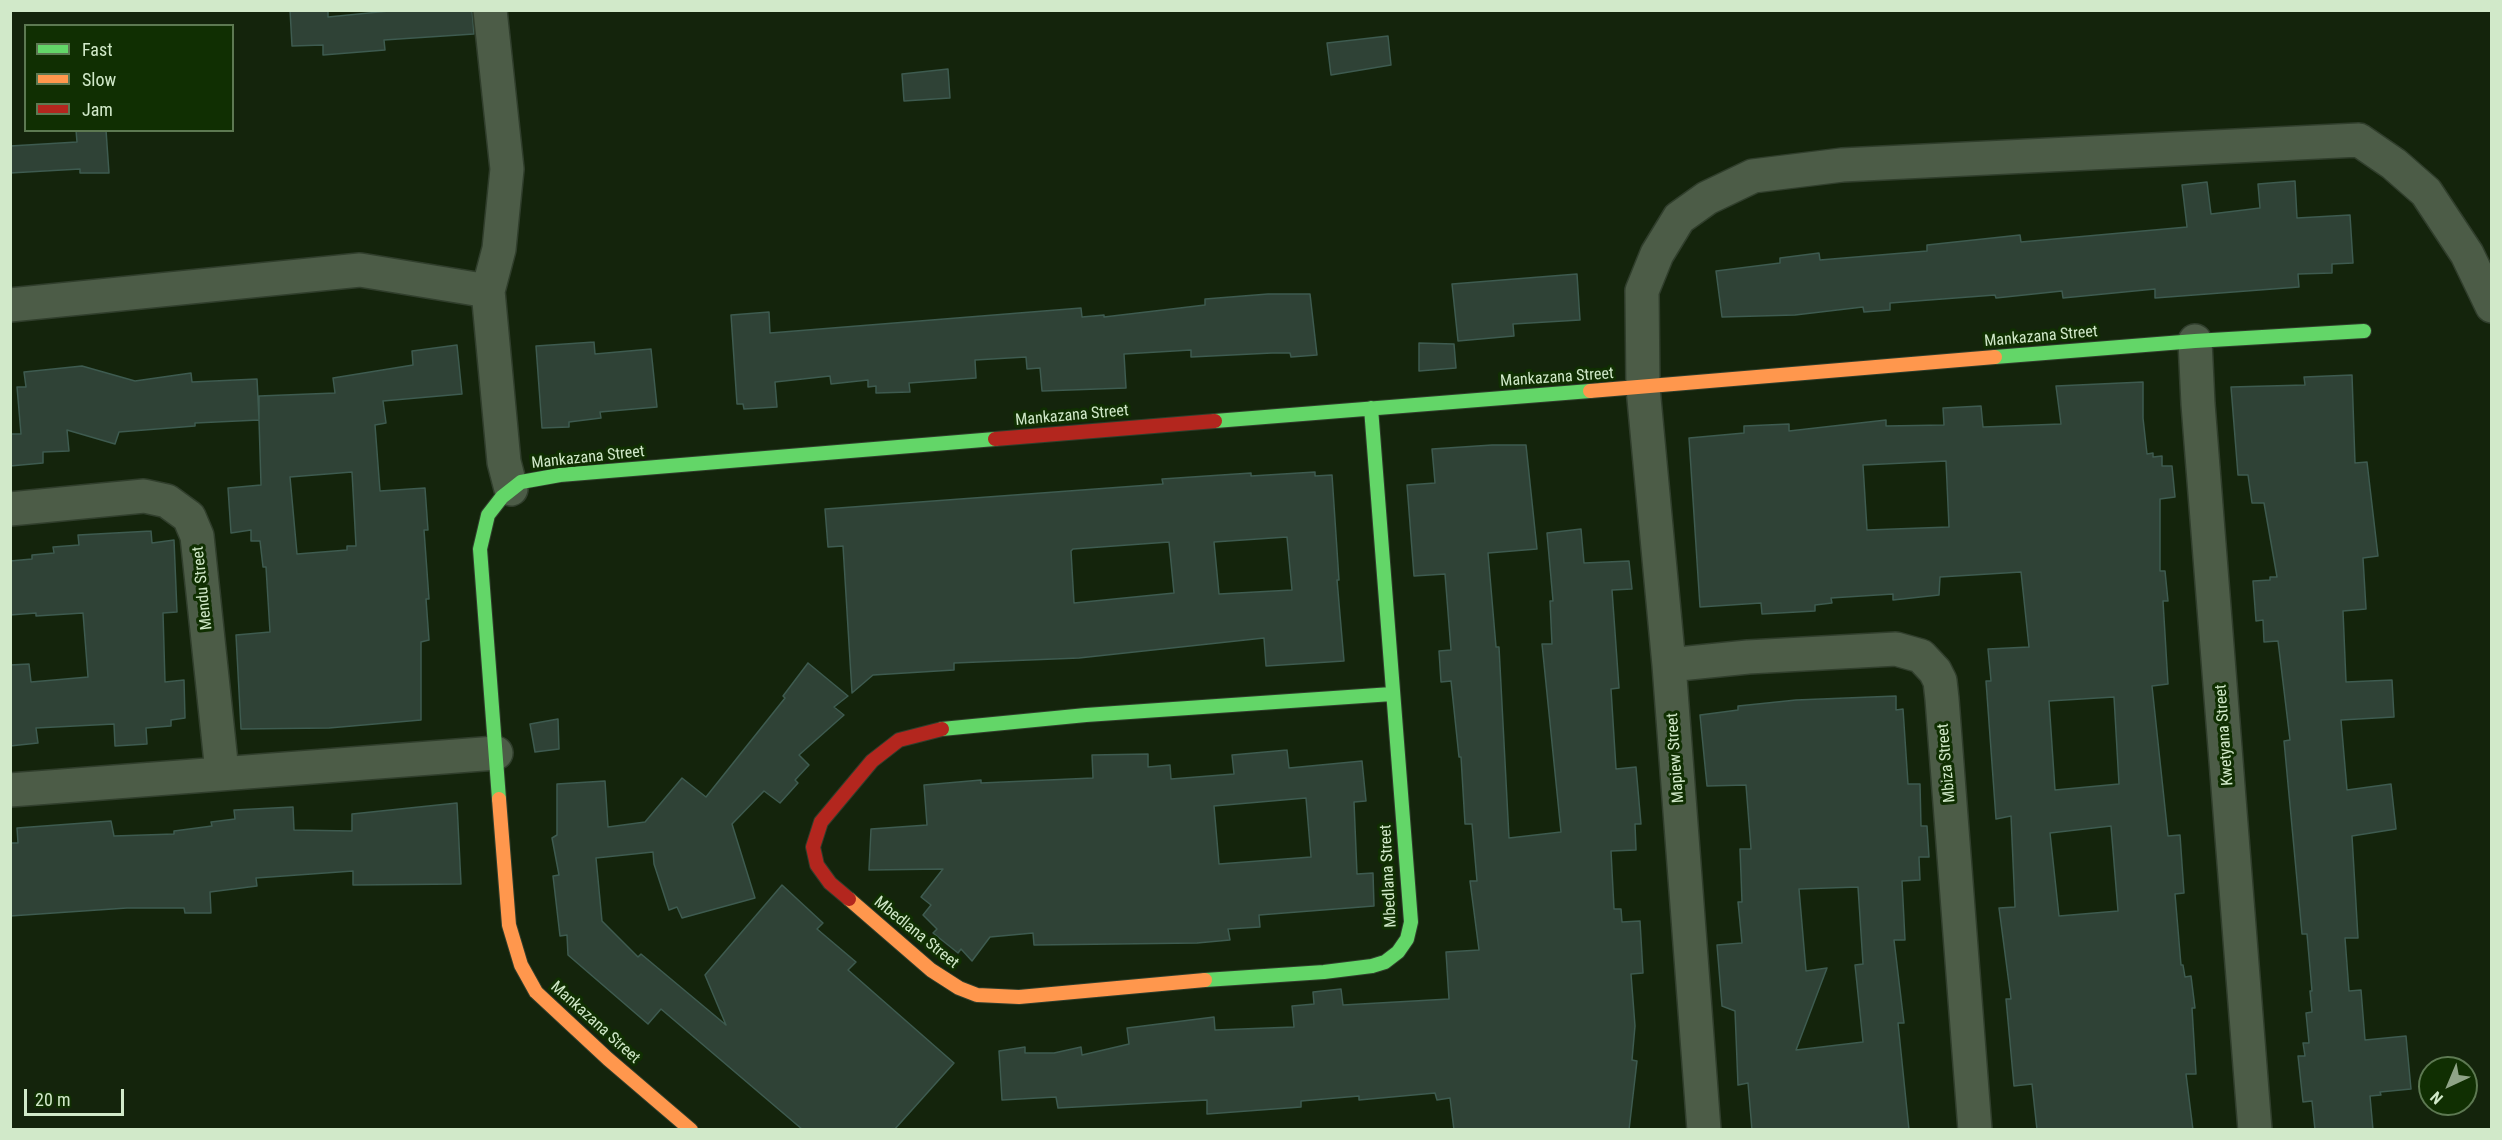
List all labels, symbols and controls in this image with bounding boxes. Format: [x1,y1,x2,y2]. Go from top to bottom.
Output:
legend [24,24,234,132]
text: Fast [82,39,113,60]
text: Slow [82,69,116,90]
text: Jam [82,99,113,120]
street label: Mankazana Street [1984,322,2098,352]
street label: Mankazana Street [1500,364,1614,392]
street label: Mankazana Street [1015,401,1129,431]
street label: Mankazana Street [530,443,646,473]
street label: Mendu Street [189,545,217,631]
street label: Kwetyana Street [2212,684,2238,786]
street label: Mapiew Street [1663,712,1689,804]
street label: Mbiza Street [1934,723,1960,803]
street label: Mbedlana Street [1377,824,1401,928]
street label: Mbedlana Street [870,893,962,973]
street label: Mankazana Street [546,978,644,1068]
north arrow [2418,1056,2478,1116]
scale bar [27,1077,128,1115]
text: N [2426,1088,2447,1108]
text: 20 m [35,1089,70,1110]

